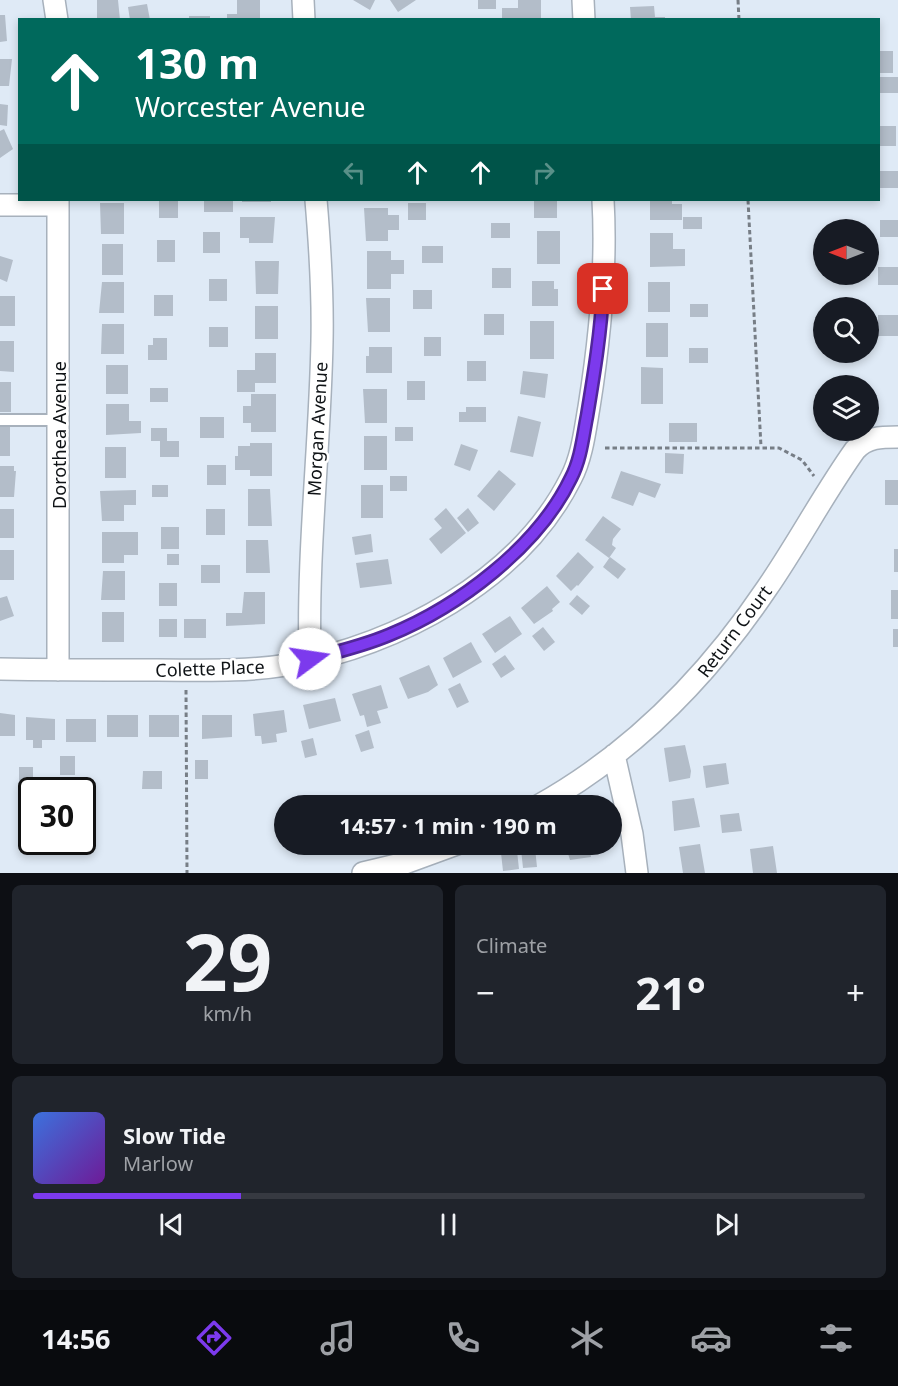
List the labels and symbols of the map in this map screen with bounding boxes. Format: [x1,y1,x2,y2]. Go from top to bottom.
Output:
north arrow [813,219,879,285]
pin [577,263,628,314]
street label: Dorothea Avenue [47,361,71,509]
street label: Morgan Avenue [301,361,333,497]
street label: Return Court [691,580,777,682]
position arrow [278,627,342,691]
street label: Colette Place [155,654,265,682]
speed limit sign: 30 [18,777,96,855]

